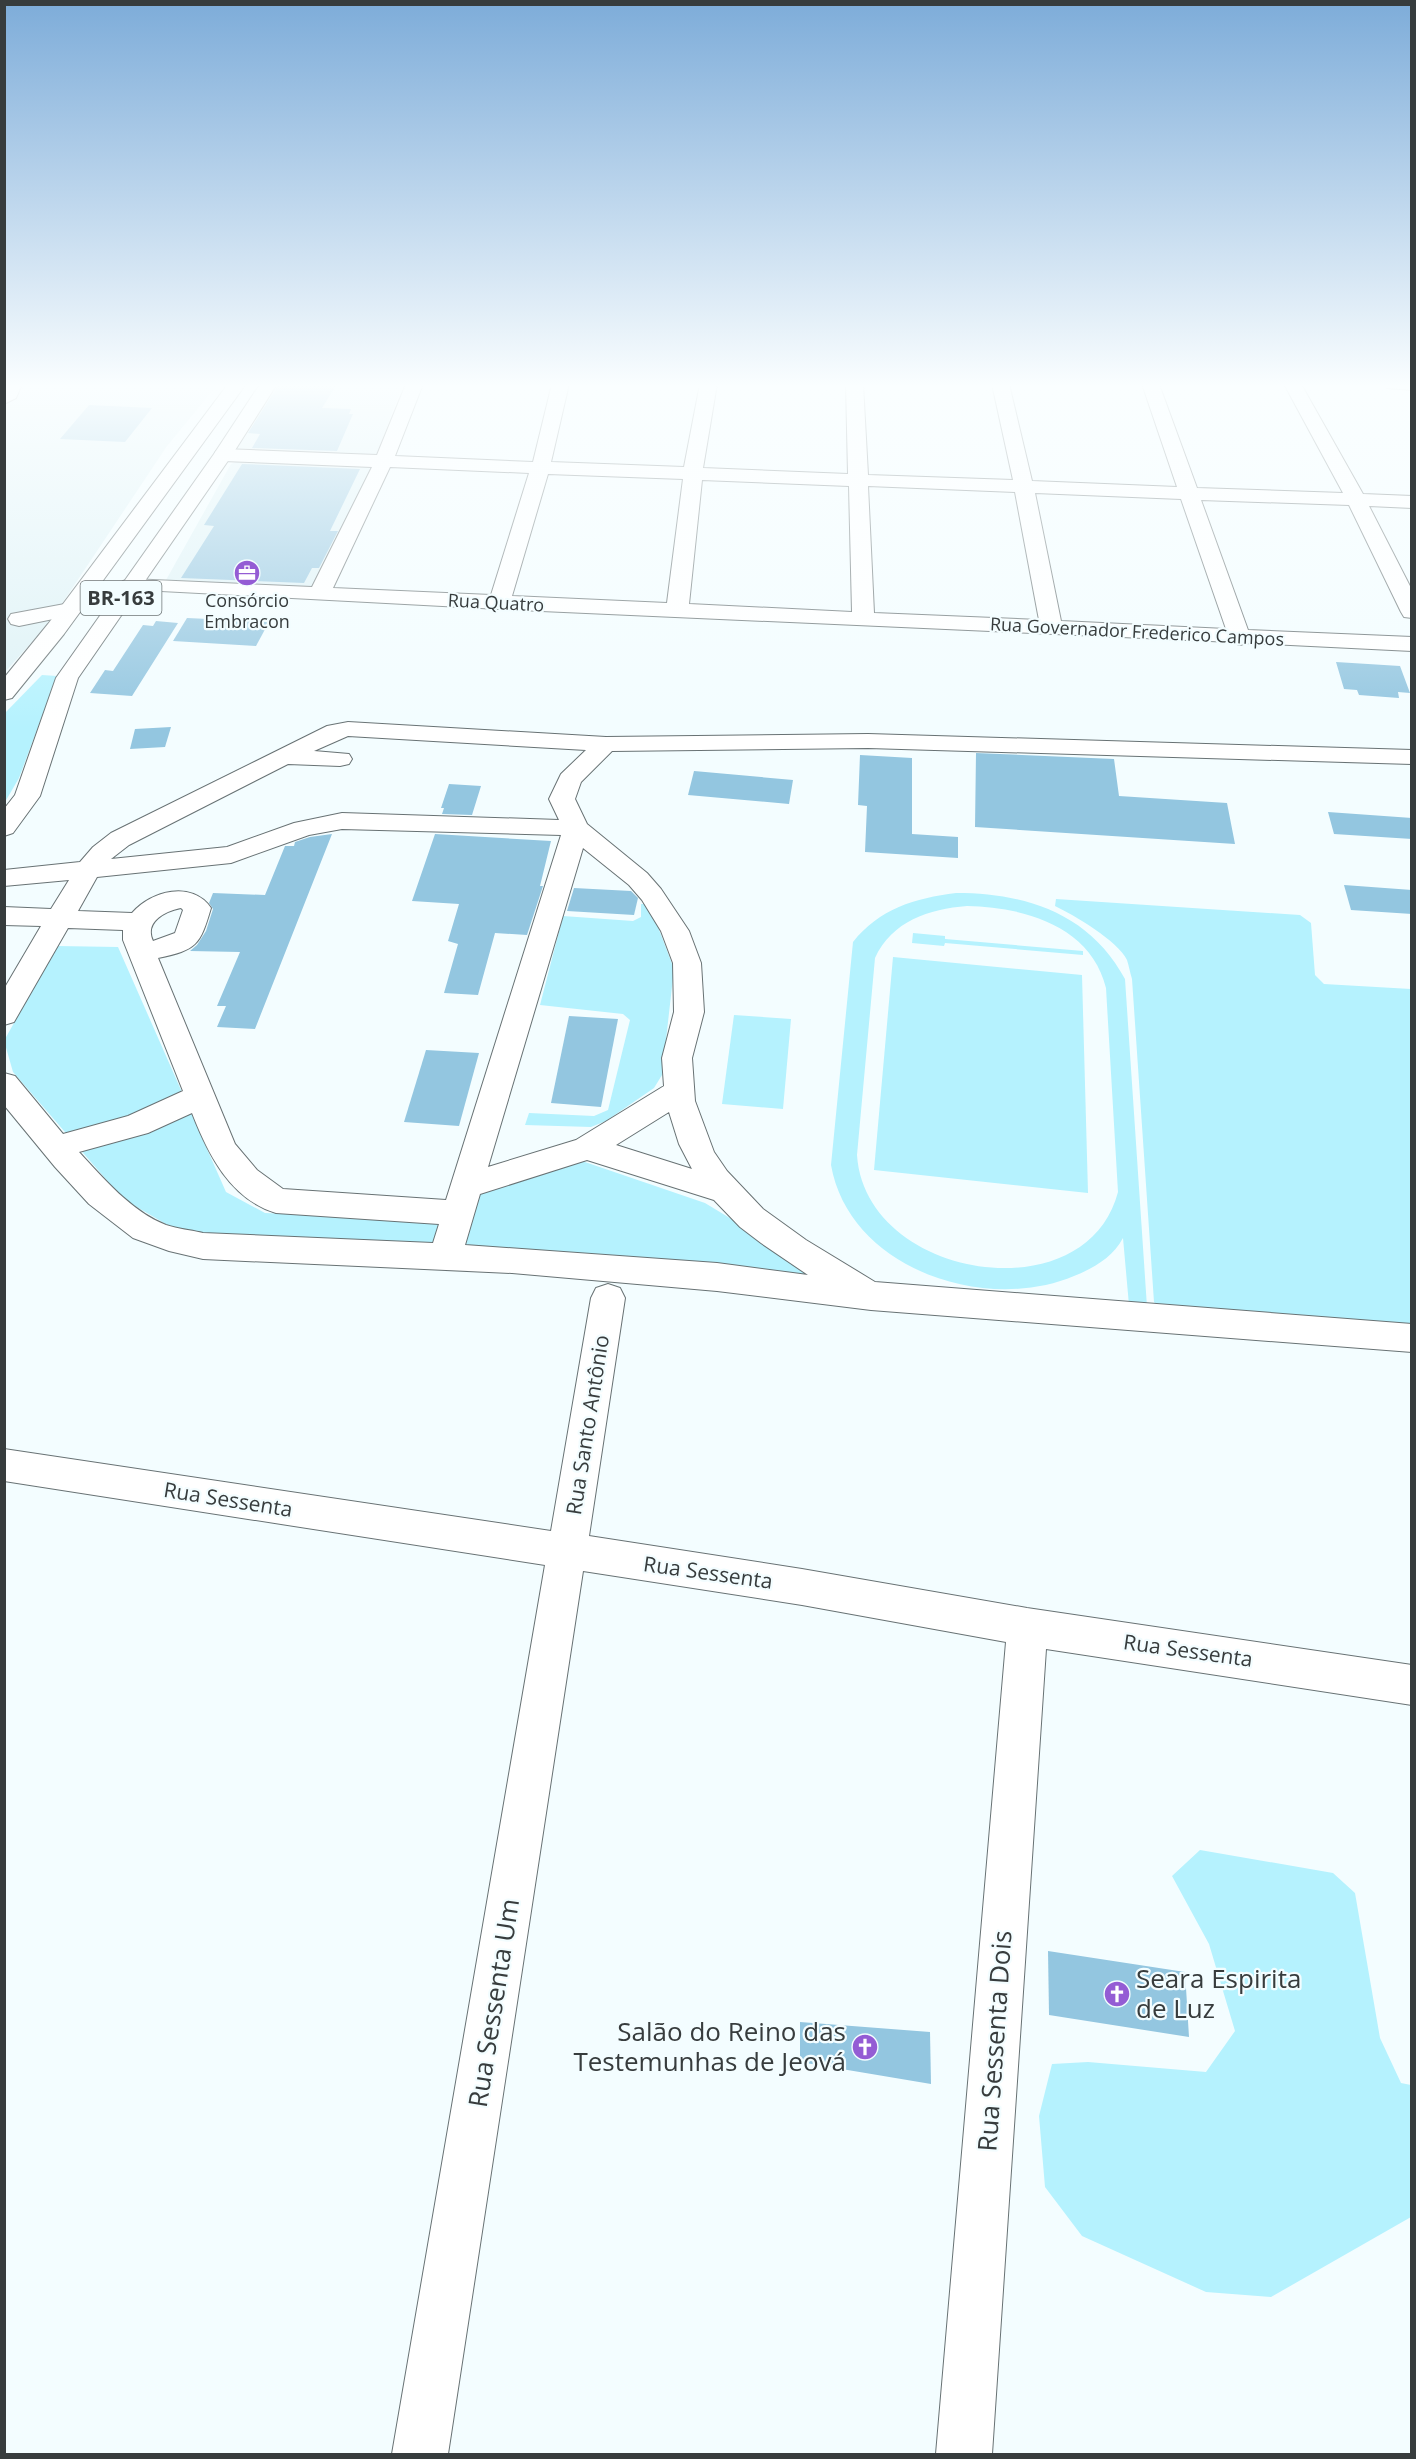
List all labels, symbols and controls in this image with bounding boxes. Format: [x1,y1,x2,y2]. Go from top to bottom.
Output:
office icon: Consórcio Embracon [232,558,262,588]
road number: BR-163 [80,581,162,615]
street label: Rua Quatro [447,587,545,617]
place label: Consórcio Embracon [204,588,290,633]
street label: Rua Governador Frederico Campos [989,611,1285,651]
street label: Rua Santo Antônio [559,1333,615,1517]
street label: Rua Sessenta [162,1475,295,1523]
street label: Rua Sessenta [642,1549,775,1595]
street label: Rua Sessenta [1122,1627,1255,1673]
street label: Rua Sessenta Um [459,1896,527,2110]
street label: Rua Sessenta Dois [968,1929,1020,2153]
place label: Seara Espirita de Luz [1136,1960,1301,2026]
church icon: Seara Espirita de Luz [1102,1979,1132,2009]
place label: Salão do Reino das Testemunhas de Jeová [573,2013,846,2079]
church icon: Salão do Reino das Testemunhas de Jeová [850,2032,880,2062]

